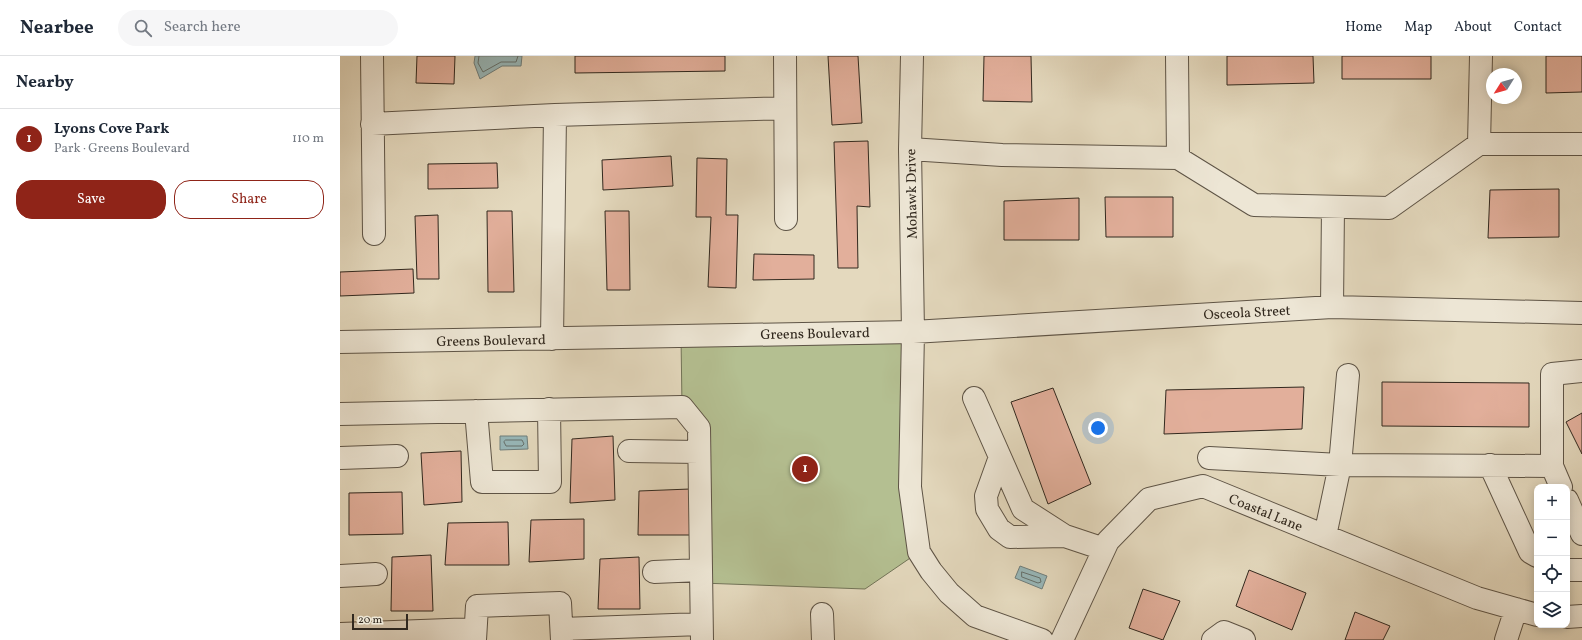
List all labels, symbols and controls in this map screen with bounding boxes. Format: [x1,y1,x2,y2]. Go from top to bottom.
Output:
search box [118,10,398,46]
text: Nearbee [20,15,94,41]
icon: search [132,17,154,39]
text: Search here [164,17,241,38]
text: Home [1345,18,1382,37]
text: Map [1404,18,1432,37]
text: About [1454,18,1492,37]
text: Contact [1514,18,1562,37]
north arrow [1486,68,1522,104]
text: Nearby [16,71,74,94]
text: Lyons Cove Park [54,119,169,140]
text: 1 [26,130,32,148]
text: 110 m [292,130,324,148]
text: Park · Greens Boulevard [54,140,190,158]
street label: Mohawk Drive [902,148,923,239]
button: Save [16,180,166,219]
button: Share [174,180,324,219]
street label: Osceola Street [1203,302,1291,325]
street label: Greens Boulevard [760,324,870,345]
street label: Greens Boulevard [436,331,546,352]
your location [1088,418,1108,438]
pin: 1 [792,454,818,484]
map controls [1534,484,1570,628]
button: + [1534,484,1570,520]
street label: Coastal Lane [1226,490,1306,537]
button: − [1534,520,1570,556]
button: locate [1534,556,1570,592]
button: layers [1534,592,1570,628]
scale bar [352,612,408,631]
text: 20 m [358,613,382,628]

